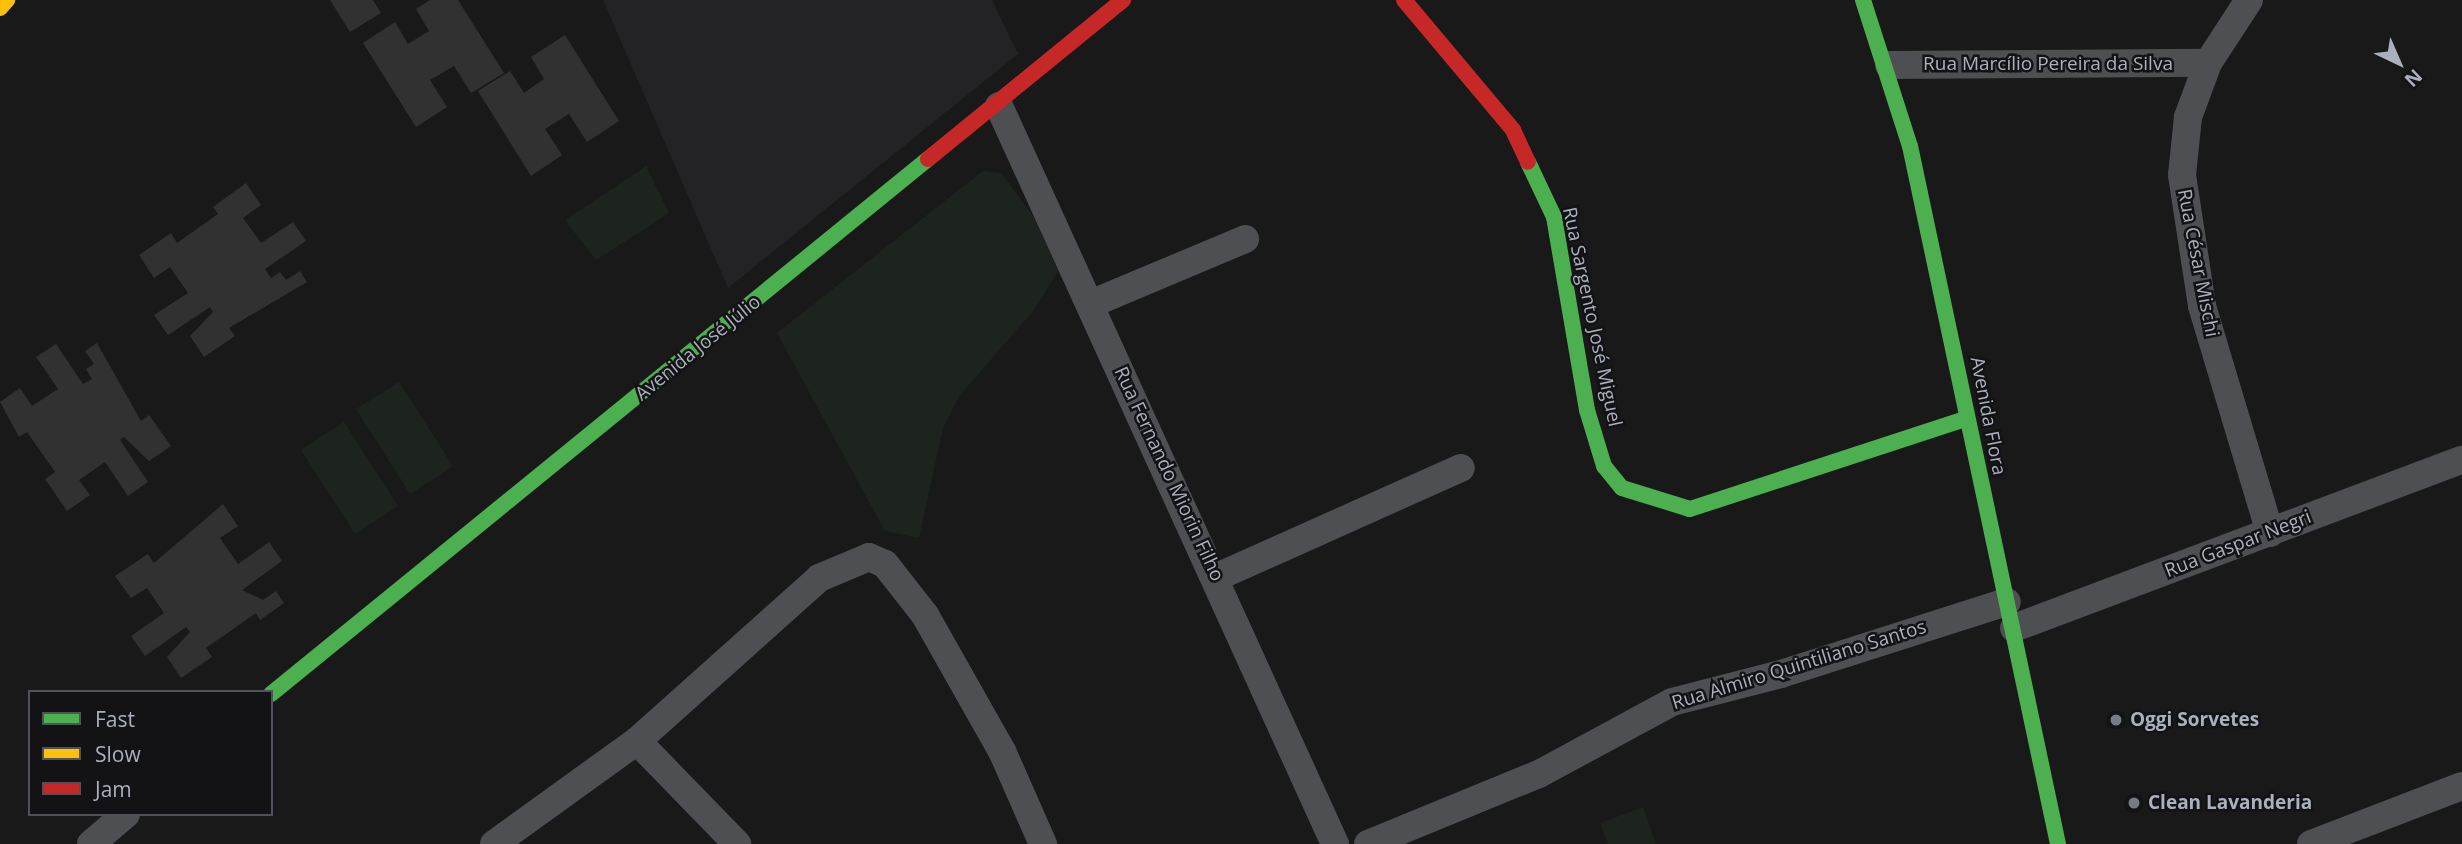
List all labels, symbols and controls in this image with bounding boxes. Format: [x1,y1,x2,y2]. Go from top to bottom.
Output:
north arrow [2364,28,2434,98]
street label: Rua Marcílio Pereira da Silva [1923,53,2173,75]
text: N [2399,63,2428,93]
street label: Rua César Mischi [2172,187,2224,339]
street label: Rua Sargento José Miguel [1558,205,1626,429]
street label: Avenida José Júlio [631,290,765,406]
street label: Avenida Flora [1965,355,2011,477]
street label: Rua Fernando Miorin Filho [1109,363,1229,585]
street label: Rua Gaspar Negri [2162,506,2314,582]
street label: Rua Almiro Quintiliano Santos [1669,615,1929,715]
legend [28,690,273,816]
text: Fast [95,705,135,733]
place label: Oggi Sorvetes [2130,709,2259,731]
marker: Oggi Sorvetes [2108,712,2124,728]
text: Slow [95,740,141,768]
text: Jam [95,775,132,803]
place label: Clean Lavanderia [2148,792,2312,814]
marker: Clean Lavanderia [2126,795,2142,811]

